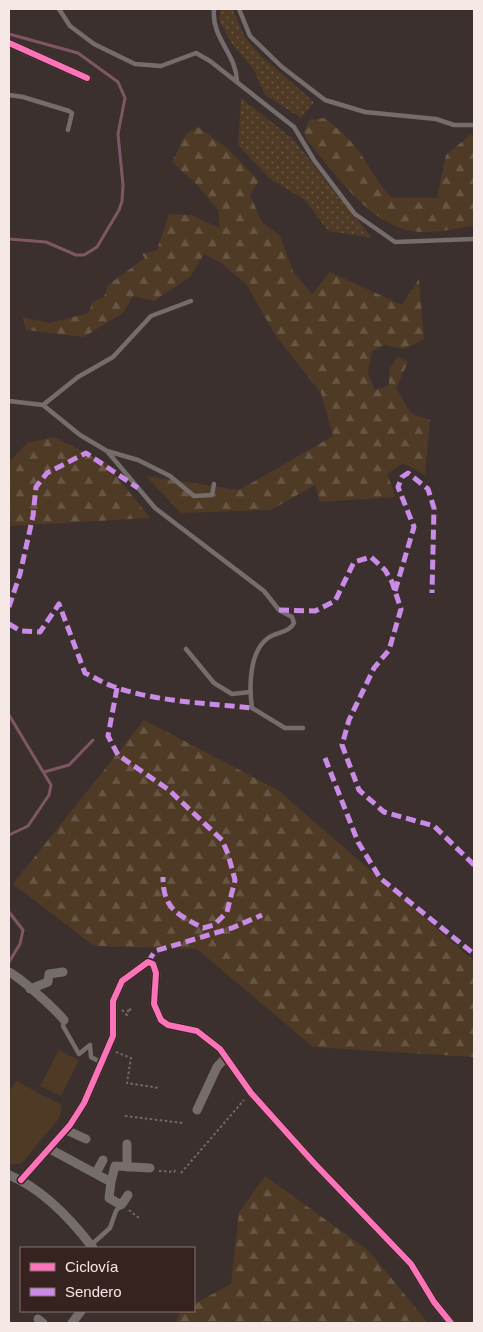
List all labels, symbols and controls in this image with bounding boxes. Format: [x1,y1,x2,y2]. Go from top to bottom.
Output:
legend [20,1247,195,1312]
text: Ciclovía [65,1258,119,1275]
text: Sendero [65,1283,122,1300]

